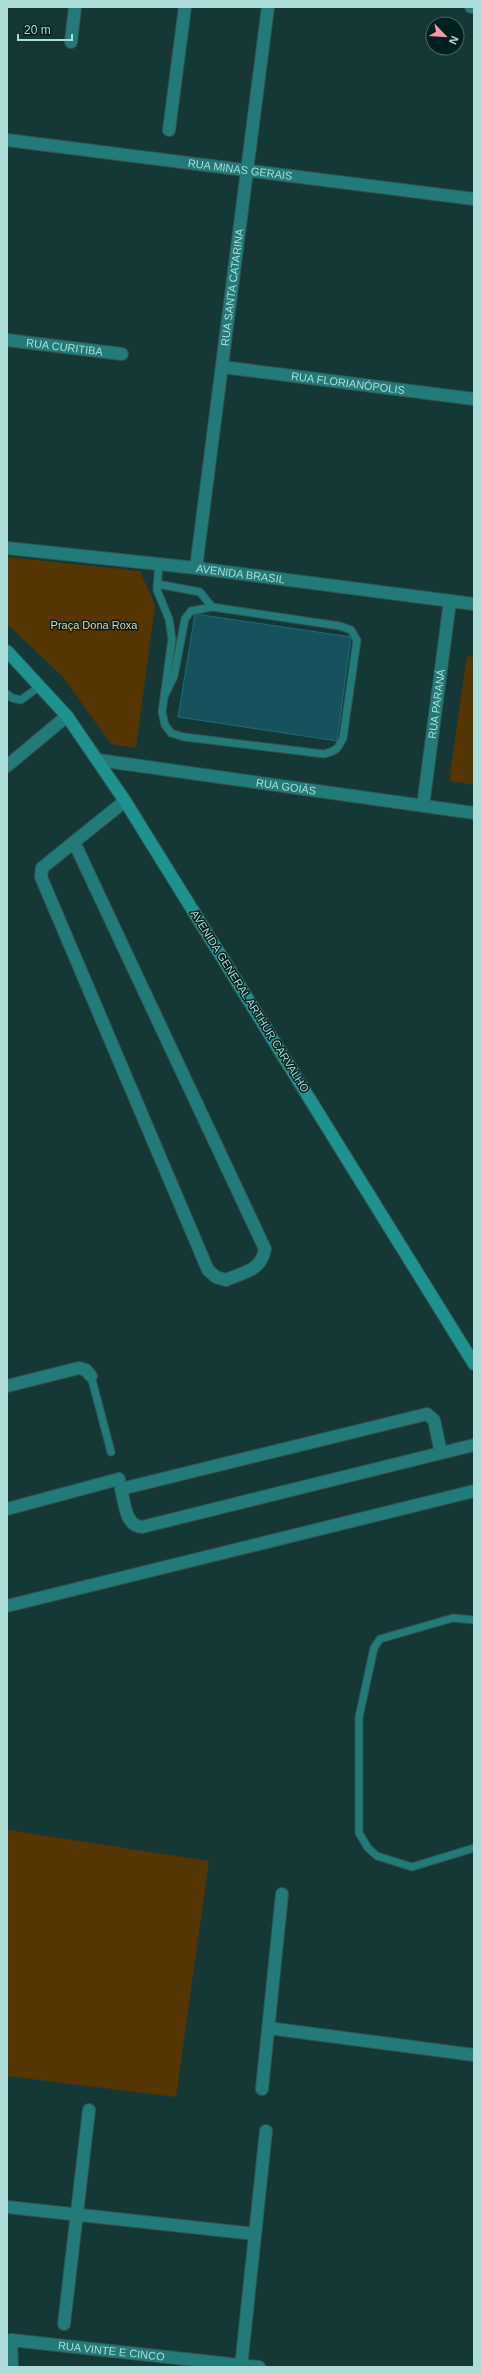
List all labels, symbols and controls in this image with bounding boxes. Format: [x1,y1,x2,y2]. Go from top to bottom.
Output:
scale bar [18,16,72,42]
north arrow [425,16,465,56]
text: 20 m [24,23,51,37]
text: N [447,34,461,46]
street label: RUA MINAS GERAIS [187,157,293,182]
street label: RUA SANTA CATARINA [219,227,246,347]
street label: RUA CURITIBA [26,336,104,358]
street label: RUA FLORIANÓPOLIS [290,370,406,396]
street label: AVENIDA BRASIL [196,562,286,585]
park label: Praça Dona Roxa [51,619,138,631]
street label: RUA PARANÁ [426,668,447,739]
street label: RUA GOIÁS [255,776,317,797]
street label: AVENIDA GENERAL ARTHUR CARVALHO [189,908,312,1095]
street label: RUA VINTE E CINCO [58,2339,166,2363]

